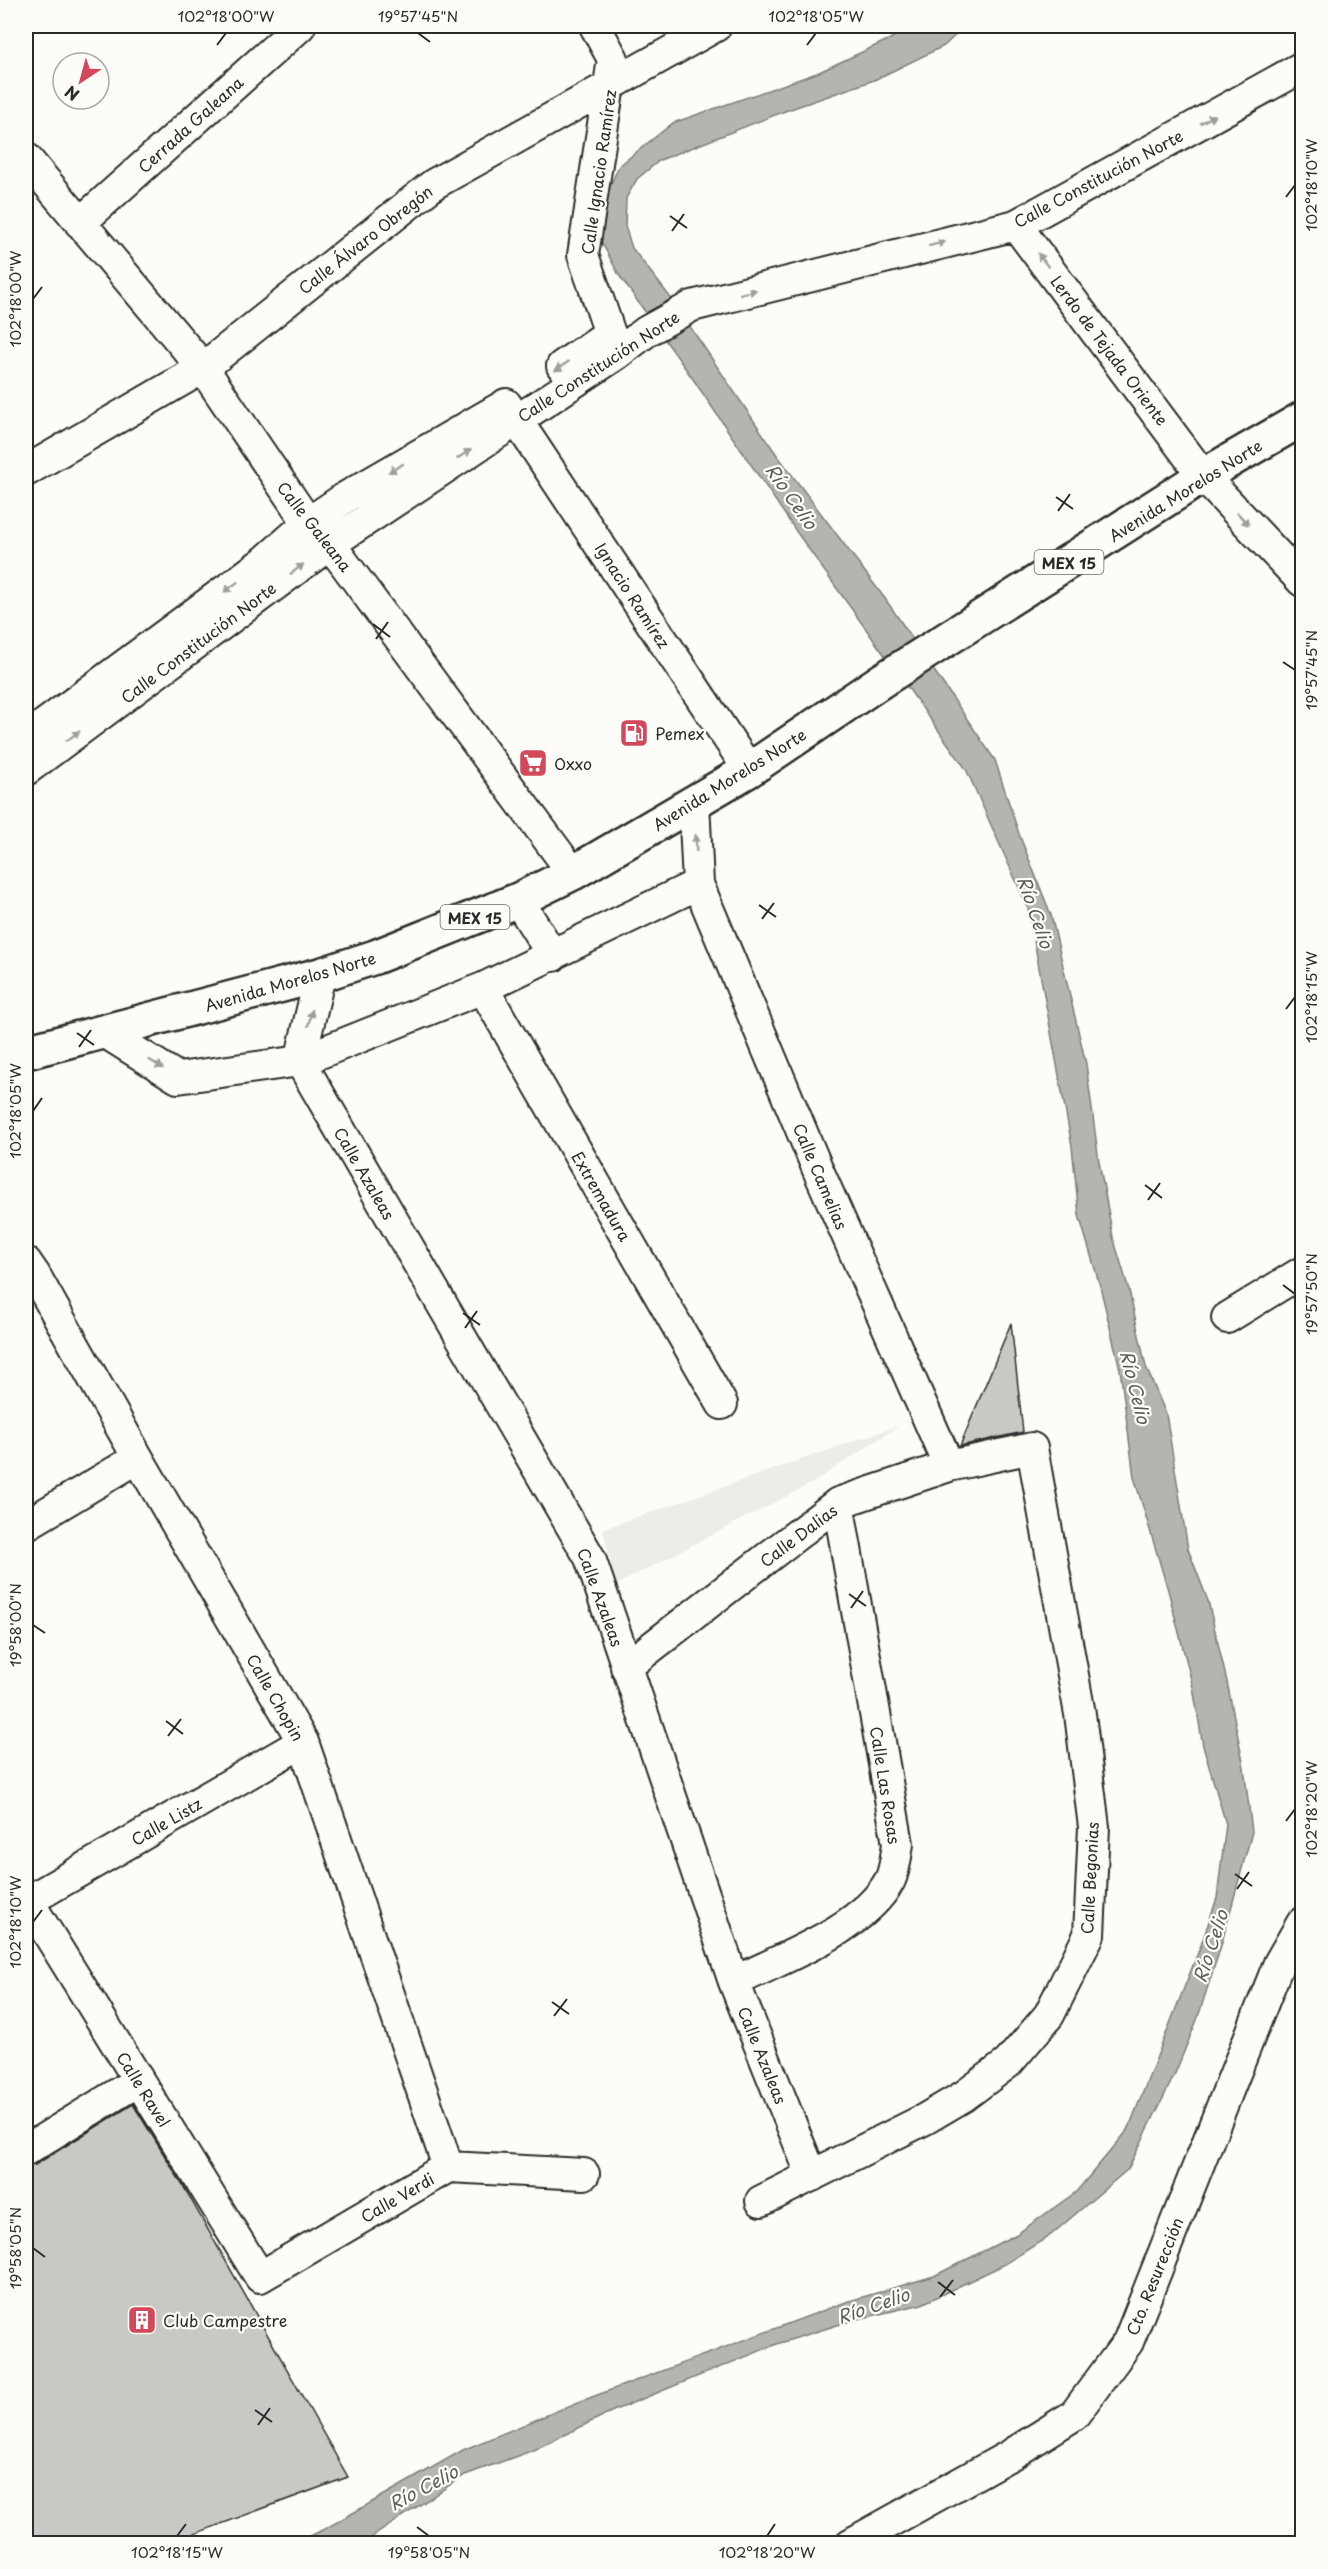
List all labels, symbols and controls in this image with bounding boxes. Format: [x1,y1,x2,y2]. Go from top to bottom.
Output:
text: 102°18'00"W [178,4,275,27]
text: 19°57'45"N [378,4,458,27]
text: 102°18'05"W [768,4,864,27]
north arrow [51,51,111,111]
street label: Cerrada Galeana [132,70,248,178]
text: N [59,81,84,107]
street label: Calle Ignacio Ramírez [575,88,622,256]
one-way arrow [1200,114,1217,124]
street label: Calle Constitución Norte [1009,123,1187,233]
text: 102°18'10"W [1299,138,1322,232]
street label: Calle Álvaro Obregón [293,179,437,299]
one-way arrow [928,239,947,249]
text: 102°18'00"W [3,250,26,348]
one-way arrow [1037,253,1049,269]
street label: Lerdo de Tejada Oriente [1045,270,1175,430]
one-way arrow [739,287,757,297]
street label: Calle Constitución Norte [512,305,684,427]
one-way arrow [554,360,570,372]
street label: Avenida Morelos Norte [1104,433,1266,547]
one-way arrow [456,449,472,460]
water label: Río Celio [760,458,825,535]
one-way arrow [387,463,404,473]
street label: Calle Galeana [272,476,358,576]
one-way arrow [1236,511,1250,525]
street label: Ignacio Ramírez [590,537,676,653]
road number: MEX 15 [1034,550,1104,574]
one-way arrow [289,564,304,576]
street label: Calle Constitución Norte [115,576,281,708]
one-way arrow [223,580,238,592]
text: 19°57'45"N [1299,630,1322,710]
fuel station icon: Pemex [618,717,650,749]
place label: Pemex [655,721,704,745]
street label: Avenida Morelos Norte [648,722,810,836]
one-way arrow [64,730,80,742]
supermarket icon: Oxxo [517,747,549,779]
place label: Oxxo [554,751,592,775]
one-way arrow [691,833,701,852]
water label: Río Celio [1011,872,1061,953]
road number: MEX 15 [440,905,510,929]
street label: Avenida Morelos Norte [202,945,378,1017]
text: 102°18'15"W [1299,950,1322,1043]
one-way arrow [305,1009,315,1027]
one-way arrow [147,1058,163,1070]
text: 102°18'05"W [3,1063,26,1159]
street label: Calle Camelias [788,1119,854,1233]
street label: Calle Azaleas [329,1122,401,1224]
street label: Extremadura [566,1146,638,1246]
text: 19°57'50"N [1299,1253,1322,1335]
water label: Río Celio [1114,1347,1158,1427]
street label: Calle Dalias [754,1498,842,1572]
street label: Calle Azaleas [572,1544,630,1650]
text: 19°58'00"N [3,1583,26,1667]
street label: Calle Chopin [241,1649,311,1745]
street label: Calle Las Rosas [865,1724,907,1846]
text: 102°18'20"W [1299,1760,1322,1857]
street label: Calle Listz [126,1791,206,1851]
street label: Calle Begonias [1074,1821,1104,1935]
text: 102°18'10"W [3,1875,26,1969]
water label: Río Celio [1186,1905,1235,1986]
street label: Calle Azaleas [732,2003,794,2107]
street label: Calle Ravel [111,2047,177,2131]
street label: Calle Verdi [356,2166,438,2228]
text: 19°58'05"N [3,2207,26,2289]
street label: Cto. Resurección [1119,2213,1189,2339]
water label: Río Celio [833,2280,914,2330]
building icon: Club Campestre [126,2304,158,2336]
place label: Club Campestre [163,2308,287,2332]
water label: Río Celio [384,2457,463,2516]
text: 102°18'15"W [131,2540,224,2563]
text: 19°58'05"N [388,2540,470,2563]
text: 102°18'20"W [719,2540,816,2563]

